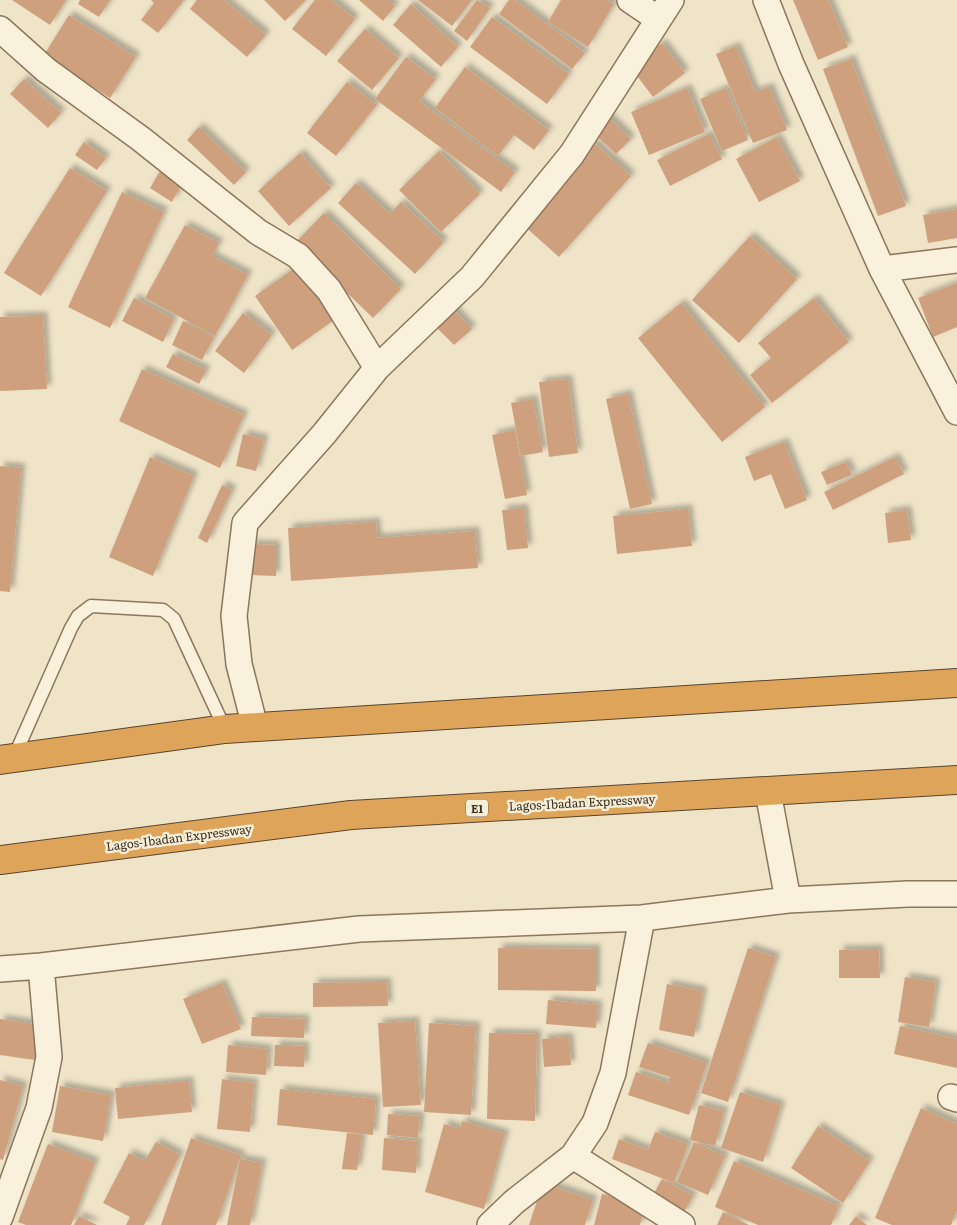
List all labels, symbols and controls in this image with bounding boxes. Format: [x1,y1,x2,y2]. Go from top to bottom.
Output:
street label: Lagos-Ibadan Expressway [508,789,656,815]
road number: E1 [466,800,488,816]
street label: Lagos-Ibadan Expressway [105,819,253,855]

